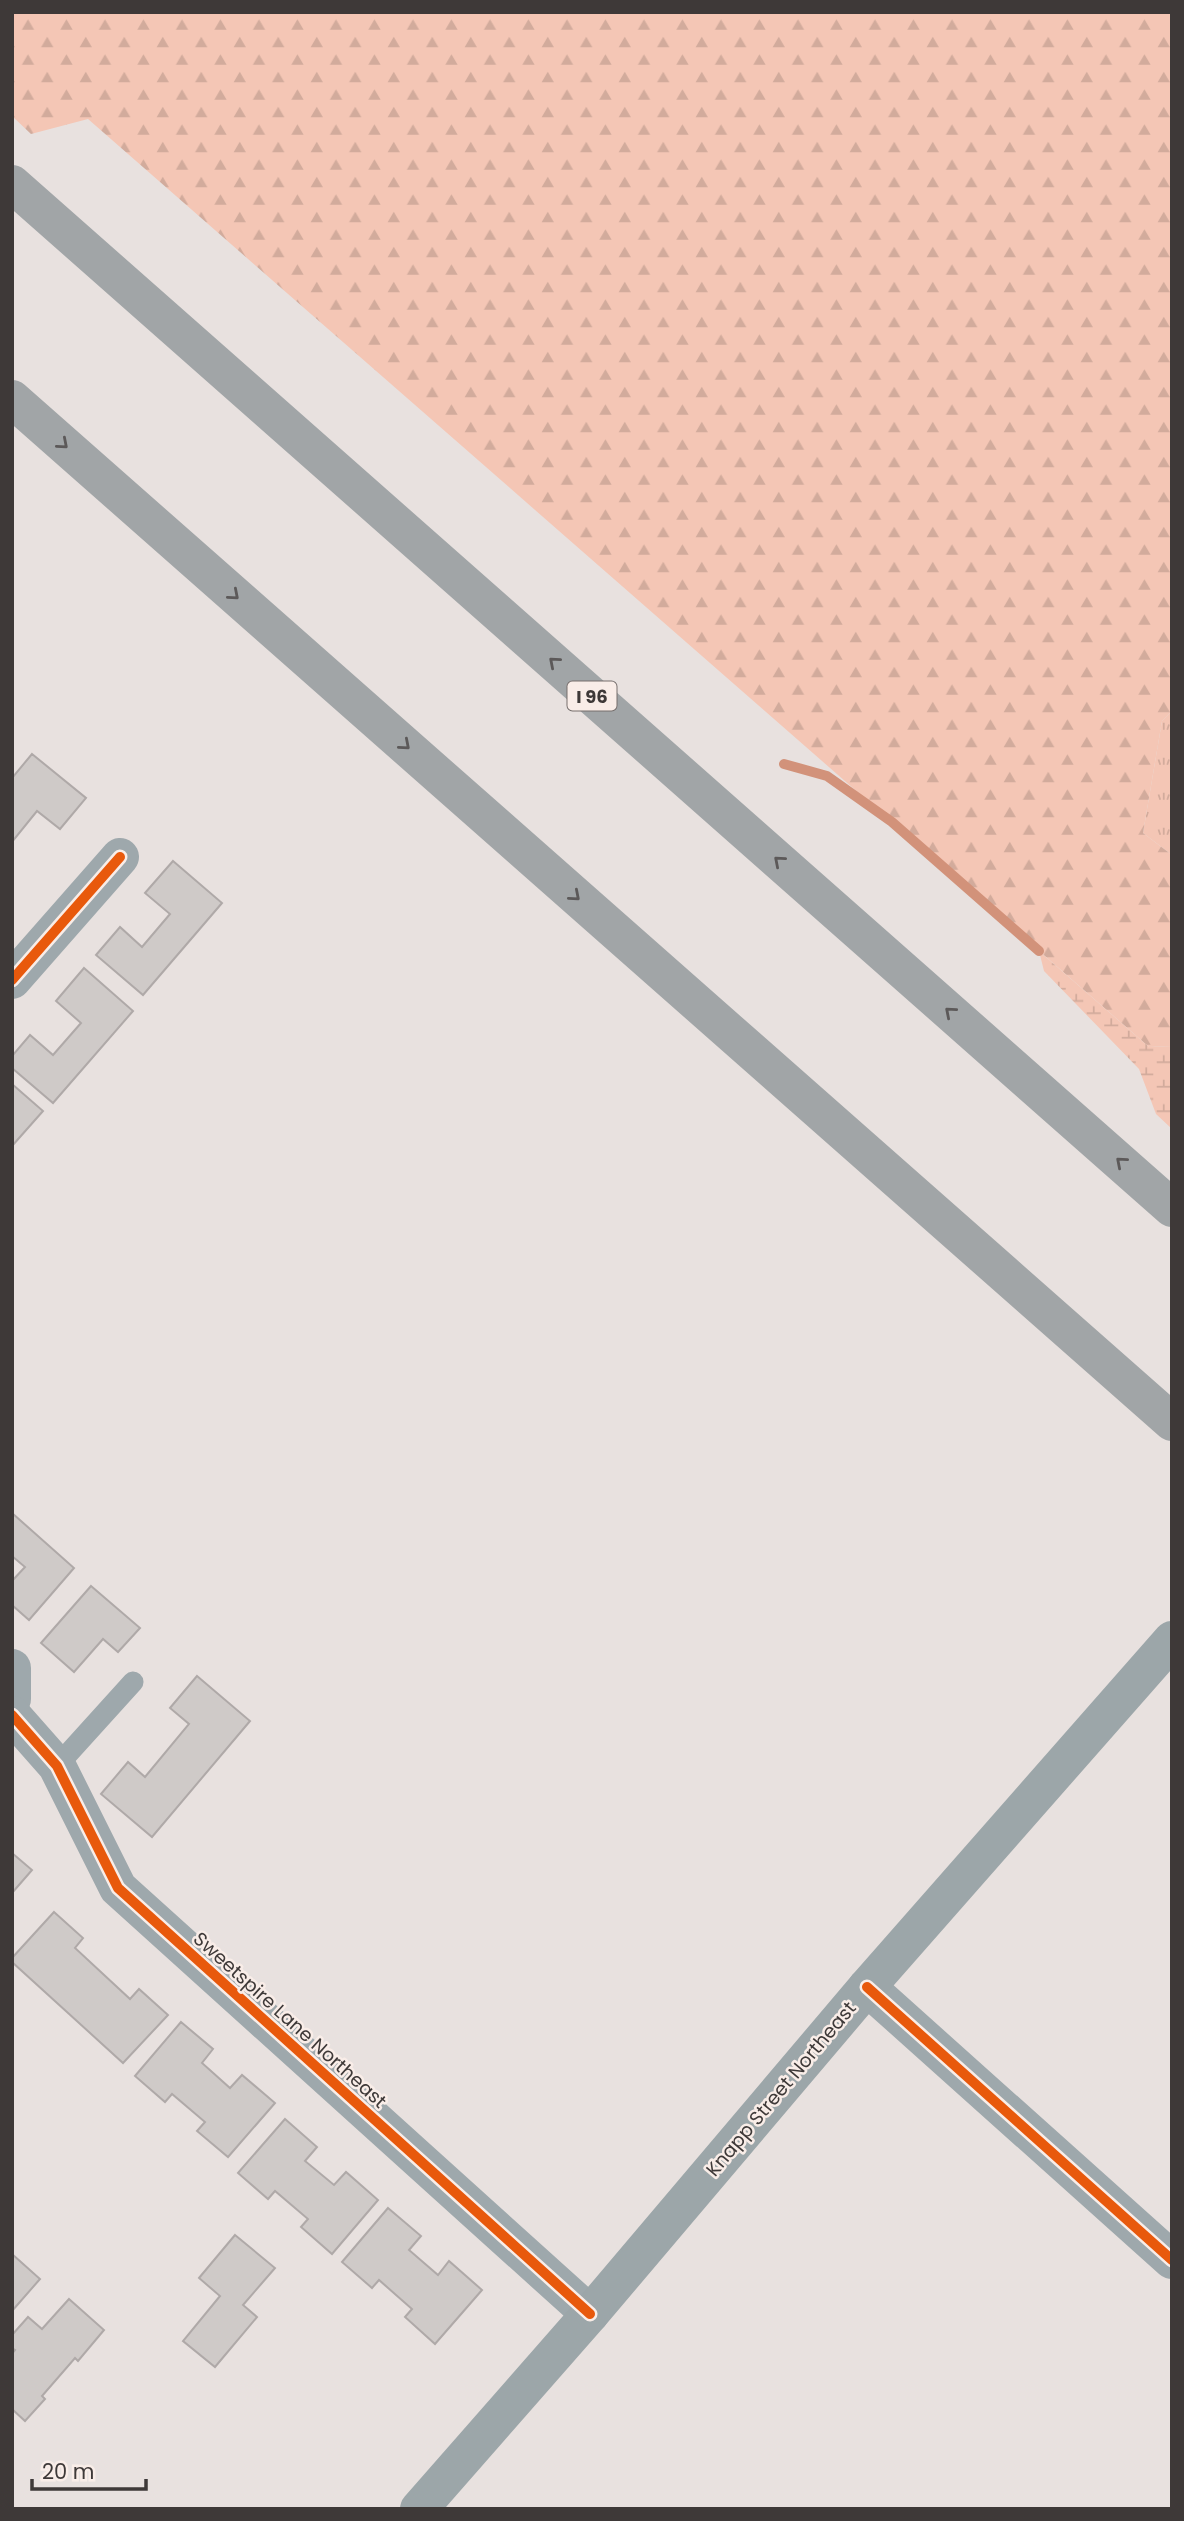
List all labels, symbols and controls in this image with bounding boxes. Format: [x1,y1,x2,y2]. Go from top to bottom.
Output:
one-way arrow [55,436,68,449]
one-way arrow [226,587,239,599]
one-way arrow [549,658,562,670]
road number: I 96 [568,682,616,710]
one-way arrow [396,737,409,750]
one-way arrow [775,857,788,870]
one-way arrow [567,888,580,900]
one-way arrow [945,1008,958,1020]
one-way arrow [1116,1158,1129,1171]
street label: Sweetspire Lane Northeast [187,1926,393,2114]
street label: Knapp Street Northeast [700,1996,862,2182]
scale bar [32,2448,145,2492]
text: 20 m [42,2457,95,2486]

